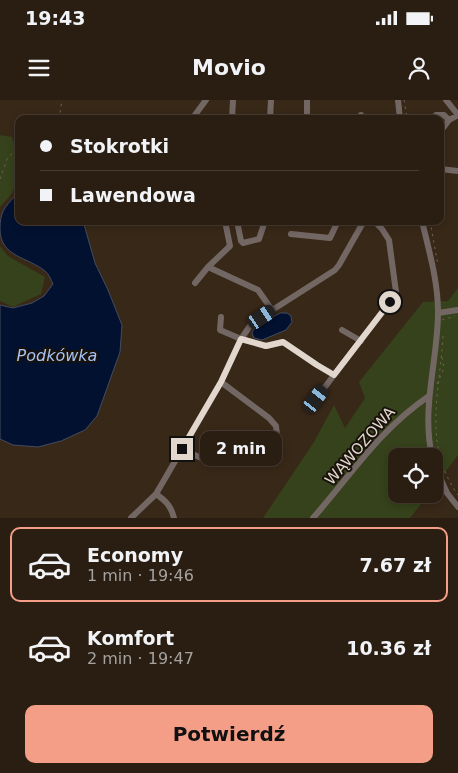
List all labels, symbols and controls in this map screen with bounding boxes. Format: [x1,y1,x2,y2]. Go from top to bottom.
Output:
text: 19:43 [25,7,85,29]
icon: menu [25,54,53,82]
icon: person [405,54,433,82]
text: Movio [192,55,266,80]
text: Stokrotki [70,135,169,157]
text: Lawendowa [70,184,196,206]
route start [379,291,401,313]
car [245,302,278,332]
water label: Podkówka [17,346,97,365]
car [300,383,331,415]
street label: WĄWOZOWA [321,403,399,489]
callout: 2 min [200,432,282,466]
route end [171,438,193,460]
text: 2 min [216,439,266,458]
map controls [388,448,443,503]
button: locate [388,448,443,503]
icon: car [27,542,72,587]
text: Economy [87,544,183,566]
text: 7.67 zł [359,554,431,576]
text: 1 min · 19:46 [87,566,194,585]
icon: car [27,625,72,670]
text: Komfort [87,627,174,649]
text: 10.36 zł [346,637,431,659]
text: 2 min · 19:47 [87,649,194,668]
button: Potwierdź [25,705,433,763]

